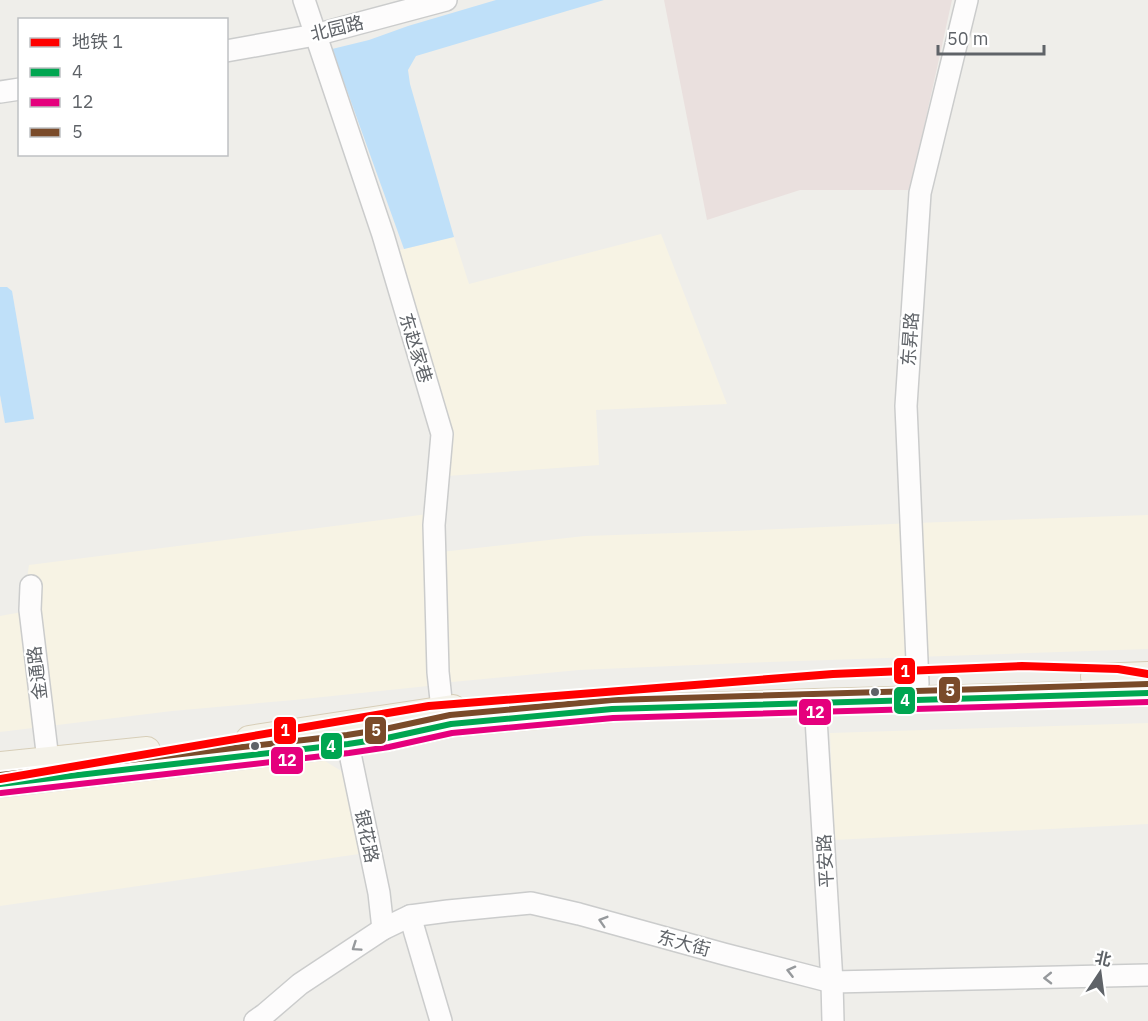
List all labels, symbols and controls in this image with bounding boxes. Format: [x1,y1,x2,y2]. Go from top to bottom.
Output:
street label: 北园路 [308,10,366,46]
legend [18,18,228,156]
scale bar [938,18,1044,56]
text: 50 m [947,27,989,50]
text: 地铁 1 [72,30,123,53]
text: 4 [72,60,83,83]
text: 12 [72,90,94,113]
text: 5 [72,120,83,143]
street label: 东赵家巷 [394,310,438,386]
street label: 东昇路 [897,311,923,367]
street label: 金通路 [22,645,52,701]
line badge: 1 [893,657,916,685]
text: 1 [900,661,910,681]
line badge: 5 [938,676,961,704]
text: 5 [945,680,955,700]
unlabelled marker [869,686,881,698]
line badge: 4 [893,686,916,715]
text: 4 [900,690,910,710]
line badge: 12 [798,698,832,726]
text: 12 [805,702,825,722]
line badge: 1 [273,716,297,745]
line badge: 5 [364,716,387,745]
text: 1 [280,720,290,740]
text: 5 [371,720,381,740]
line badge: 4 [320,732,343,760]
text: 4 [326,736,336,756]
unlabelled marker [249,740,261,752]
line badge: 12 [270,746,304,775]
text: 12 [277,750,297,770]
street label: 银花路 [350,807,384,865]
street label: 平安路 [812,833,838,889]
one-way arrow [598,916,608,928]
street label: 东大街 [655,925,713,961]
one-way arrow [352,940,363,951]
north arrow [1070,943,1130,1003]
text: 北 [1093,947,1113,970]
one-way arrow [786,966,796,979]
one-way arrow [1043,972,1052,984]

